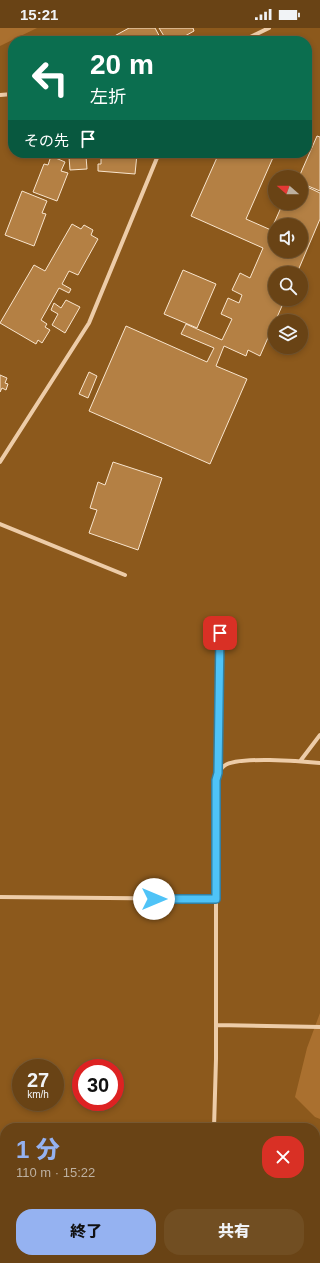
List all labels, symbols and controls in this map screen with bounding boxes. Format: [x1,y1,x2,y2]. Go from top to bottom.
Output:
text: 15:21 [20,6,58,23]
text: 20 m [90,49,154,80]
icon: left [24,52,76,104]
text: 左折 [90,87,126,107]
icon: arrive [77,128,99,150]
text: その先 [24,132,69,149]
north arrow [268,170,308,210]
map controls [268,170,308,354]
button: sound [268,218,308,258]
button: search [268,266,308,306]
button: layers [268,314,308,354]
pin [203,616,237,650]
icon: arrive [209,622,231,644]
position arrow [133,878,175,920]
speed limit sign: 30 [72,1059,124,1111]
text: 27 [27,1069,49,1091]
text: km/h [27,1089,49,1100]
text: 1 分 [16,1136,60,1163]
button: close [262,1136,304,1178]
text: 110 m · 15:22 [16,1165,95,1180]
button: 終了 [16,1209,156,1255]
button: 共有 [164,1209,304,1255]

